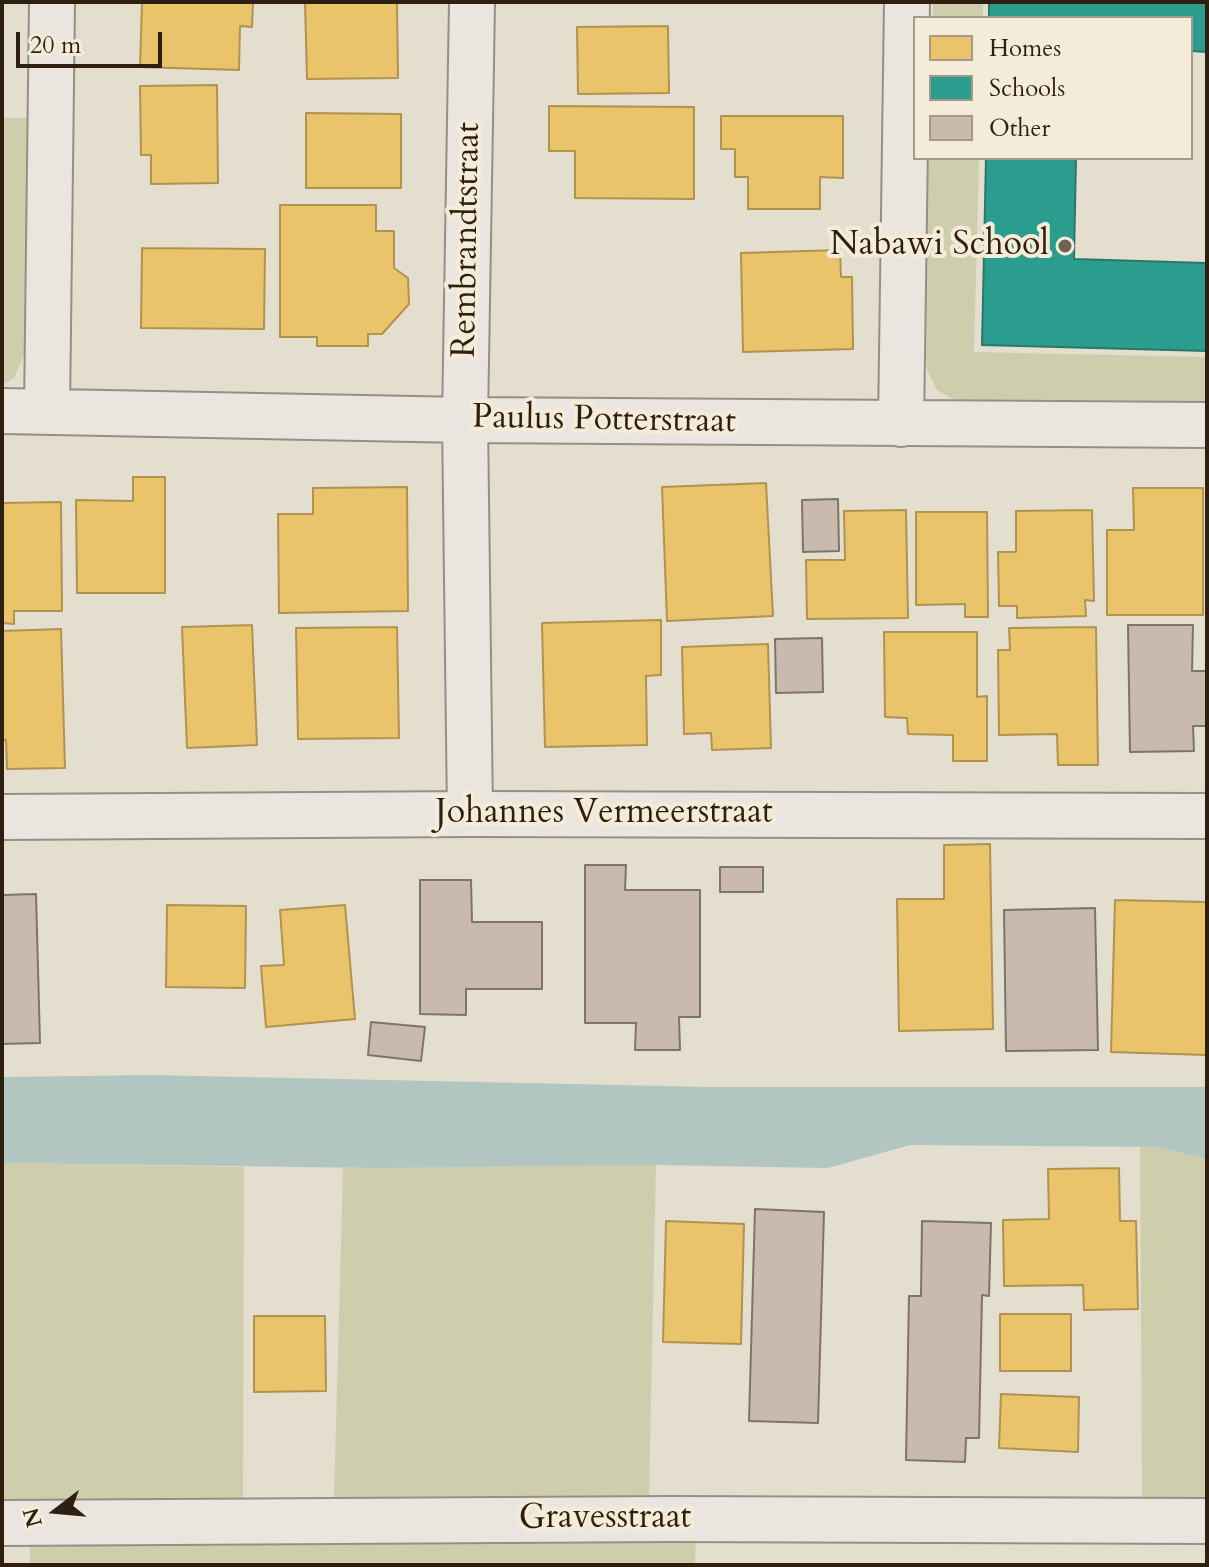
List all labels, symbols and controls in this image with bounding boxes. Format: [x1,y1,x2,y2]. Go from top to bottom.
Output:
scale bar [20,16,166,66]
legend [913,16,1193,160]
text: 20 m [30,29,81,62]
text: Homes [989,32,1061,65]
text: Schools [989,72,1065,105]
text: Other [989,112,1050,145]
street label: Rembrandtstraat [446,122,490,358]
place label: Nabawi School [830,226,1049,266]
marker: Nabawi School [1056,237,1074,255]
street label: Paulus Potterstraat [472,398,736,444]
street label: Johannes Vermeerstraat [435,794,773,834]
north arrow [16,1471,96,1551]
street label: Gravesstraat [519,1499,691,1539]
text: N [16,1504,50,1531]

